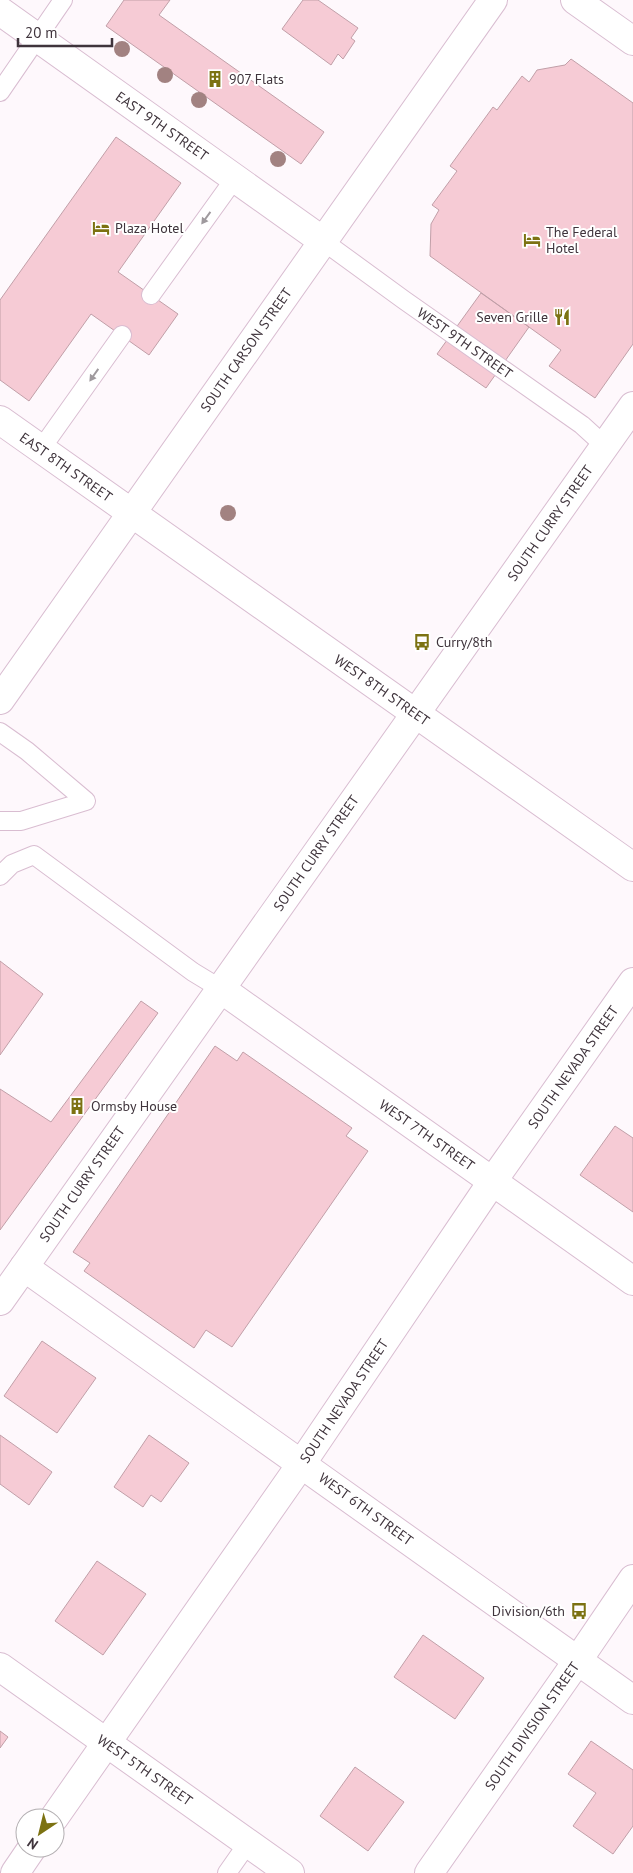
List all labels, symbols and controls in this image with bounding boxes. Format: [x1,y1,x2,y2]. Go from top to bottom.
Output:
scale bar [18,15,111,47]
text: 20 m [25,23,58,42]
building icon: 907 Flats [205,69,225,89]
place label: 907 Flats [229,70,284,88]
street label: EAST 9TH STREET [112,87,212,165]
one-way arrow [201,211,212,224]
hotel icon: Plaza Hotel [91,218,111,238]
place label: Plaza Hotel [115,219,184,237]
place label: The Federal Hotel [546,223,617,257]
hotel icon: The Federal Hotel [522,230,542,250]
street label: SOUTH CARSON STREET [196,284,296,416]
street label: WEST 9TH STREET [414,303,516,383]
restaurant icon: Seven Grille [552,307,572,327]
place label: Seven Grille [476,308,548,326]
one-way arrow [89,368,99,382]
street label: EAST 8TH STREET [16,428,116,506]
street label: SOUTH CURRY STREET [503,461,597,584]
bus stop icon: Curry/8th [412,632,432,652]
place label: Curry/8th [436,633,492,651]
street label: WEST 8TH STREET [331,650,433,730]
street label: SOUTH CURRY STREET [269,791,363,914]
street label: SOUTH NEVADA STREET [524,1002,622,1132]
street label: WEST 7TH STREET [376,1095,478,1175]
building icon: Ormsby House [67,1096,87,1116]
place label: Ormsby House [91,1097,177,1115]
street label: SOUTH CURRY STREET [35,1122,129,1245]
street label: SOUTH NEVADA STREET [296,1335,392,1467]
street label: WEST 6TH STREET [315,1469,417,1549]
bus stop icon: Division/6th [569,1601,589,1621]
place label: Division/6th [492,1602,565,1620]
street label: SOUTH DIVISION STREET [481,1658,583,1794]
street label: WEST 5TH STREET [94,1730,196,1810]
north arrow [15,1808,65,1858]
text: N [24,1834,41,1854]

